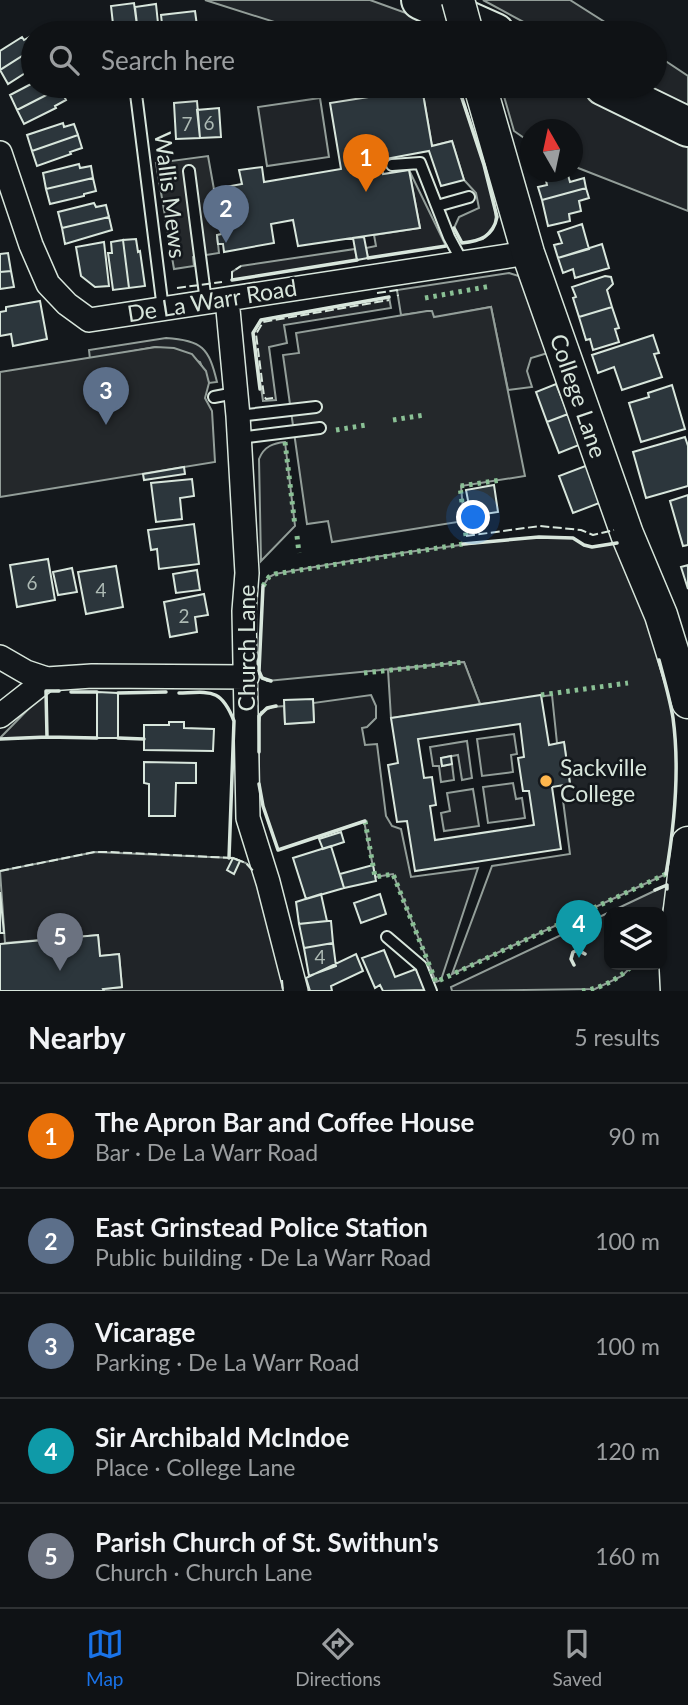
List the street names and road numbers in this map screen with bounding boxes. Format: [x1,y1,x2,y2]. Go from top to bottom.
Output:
street label: Wallis Mews [149,130,193,260]
street label: De La Warr Road [125,273,299,327]
street label: College Lane [545,330,613,461]
street label: Church Lane [232,585,260,711]

